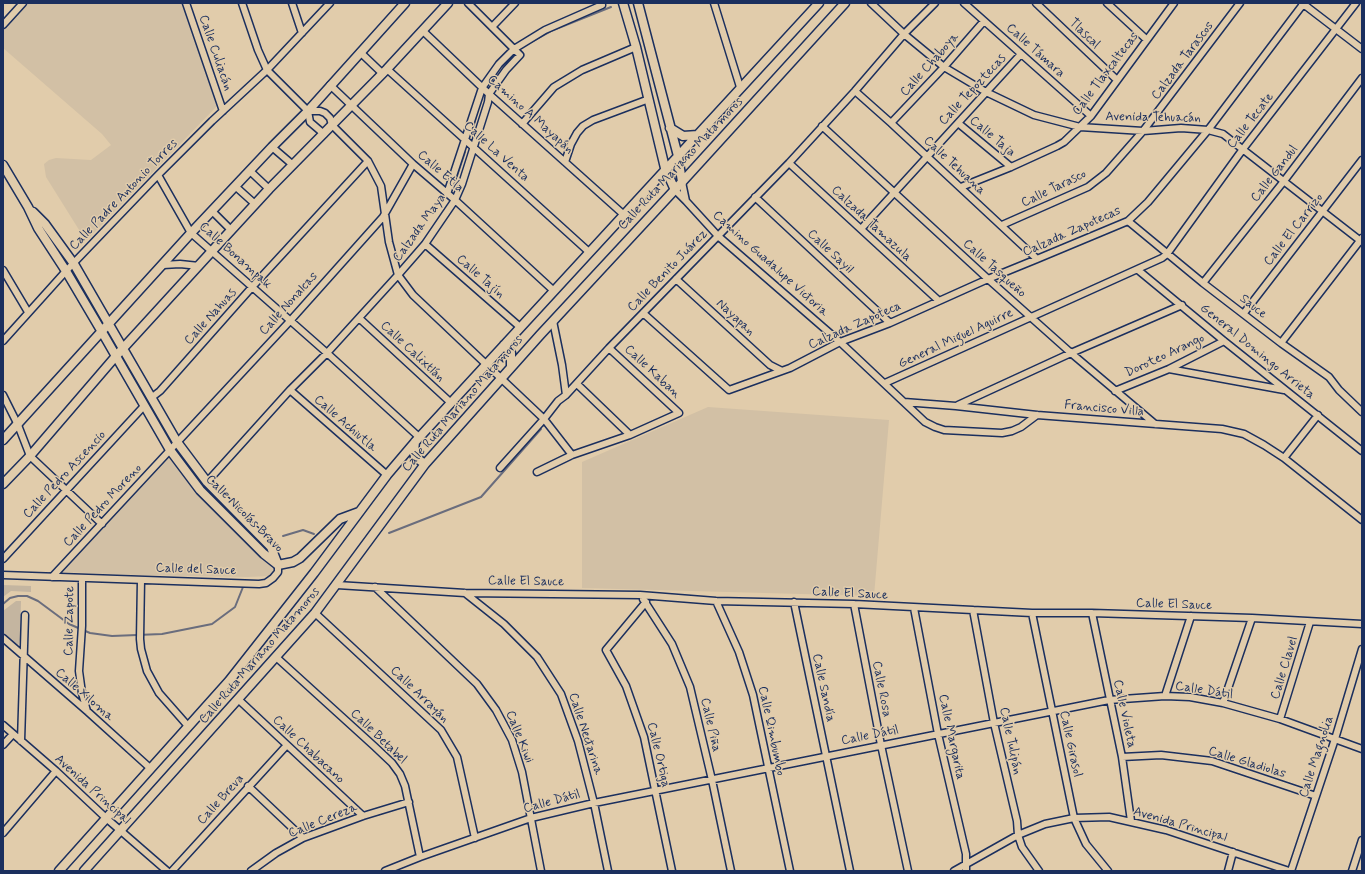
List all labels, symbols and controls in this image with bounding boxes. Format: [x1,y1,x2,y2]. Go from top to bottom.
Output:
street label: Calle Culiacán [195,13,235,93]
street label: Tlascal [1065,15,1103,53]
street label: Calzada Tarascos [1149,19,1217,103]
street label: Calle Támara [1002,21,1068,81]
street label: Calle Tlaxcaltecas [1070,29,1142,119]
street label: Calle Chaboya [897,30,963,100]
street label: Calle Tepoztecas [936,51,1010,129]
street label: Camino A Mayapán [484,72,576,158]
street label: Calle Tecate [1224,90,1278,152]
street label: Calle Ruta Mariano Matamoros [615,94,747,234]
street label: Avenida Tehuacán [1105,109,1201,127]
street label: Calle Taja [966,113,1018,161]
street label: Calle La Venta [460,118,532,186]
street label: Calle Tehuana [920,133,988,199]
street label: Calle Padre Antonio Torres [67,136,181,254]
street label: Calle Gandul [1248,142,1302,206]
street label: Calle Etla [414,148,466,196]
street label: Calle Tarasco [1019,167,1089,211]
street label: Calzada Tamazula [828,183,914,265]
street label: Calzada Maya [390,191,450,265]
street label: Calle El Carrizo [1261,191,1327,269]
street label: Calzada Zapotecas [1021,203,1123,261]
street label: Camino Guadalupe Victoria [709,208,831,320]
street label: Calle Bonampak [195,219,275,293]
street label: Calle Benito Juárez [625,227,711,315]
street label: Calle Sayil [804,227,856,277]
street label: Calle Tasqueño [959,236,1029,302]
street label: Calle Tajín [453,252,507,302]
street label: Calle Nonalcas [256,269,322,339]
street label: Calle Nahuas [181,285,241,349]
street label: Sauce [1236,291,1270,323]
street label: Nayapan [712,296,758,340]
street label: Calzada Zapoteca [806,299,904,353]
street label: General Domingo Arrieta [1196,301,1318,403]
street label: General Miguel Aguirre [896,306,1016,372]
street label: Calle Calixtlán [377,318,447,386]
street label: Doroteo Arango [1123,331,1207,381]
street label: Calle Ruta Mariano Matamoros [399,332,527,476]
street label: Calle Kaban [621,342,683,402]
street label: Calle Achiutla [310,392,380,456]
street label: Francisco Villa [1063,398,1145,420]
street label: Calle Pedro Ascencio [20,428,110,522]
street label: Calle Pedro Moreno [60,461,146,551]
street label: Calle Nicolás Bravo [202,472,286,556]
street label: Calle del Sauce [155,561,237,579]
street label: Calle El Sauce [488,574,564,590]
street label: Calle Ruta Mariano Matamoros [196,584,324,728]
street label: Calle El Sauce [811,584,889,604]
street label: Calle Zapote [62,586,78,656]
street label: Calle El Sauce [1136,596,1212,614]
street label: Calle Clavel [1268,635,1302,701]
street label: Calle Sandía [808,652,838,724]
street label: Calle Rosa [868,660,894,718]
street label: Calle Arrayán [386,663,452,727]
street label: Calle Xiloma [51,665,117,725]
street label: Calle Violeta [1109,678,1139,750]
street label: Calle Dátil [1174,679,1234,703]
street label: Calle Qimbumbo [754,685,788,777]
street label: Calle Nectarina [564,691,606,777]
street label: Calle Margarita [934,693,968,781]
street label: Calle Piña [696,696,724,754]
street label: Calle Betabel [346,706,410,768]
street label: Calle Tulipán [995,706,1025,776]
street label: Calle Kiwi [501,709,537,765]
street label: Calle Girasol [1055,709,1085,779]
street label: Calle Chabacano [269,713,347,787]
street label: Calle Magnolia [1296,714,1338,800]
street label: Calle Ortiga [643,721,673,789]
street label: Calle Dátil [840,723,900,749]
street label: Calle Gladiolas [1206,744,1288,782]
street label: Avenida Principal [51,752,133,828]
street label: Calle Breva [194,772,248,828]
street label: Calle Dátil [522,787,582,817]
street label: Calle Cereza [286,800,360,842]
street label: Avenida Principal [1131,804,1229,846]

